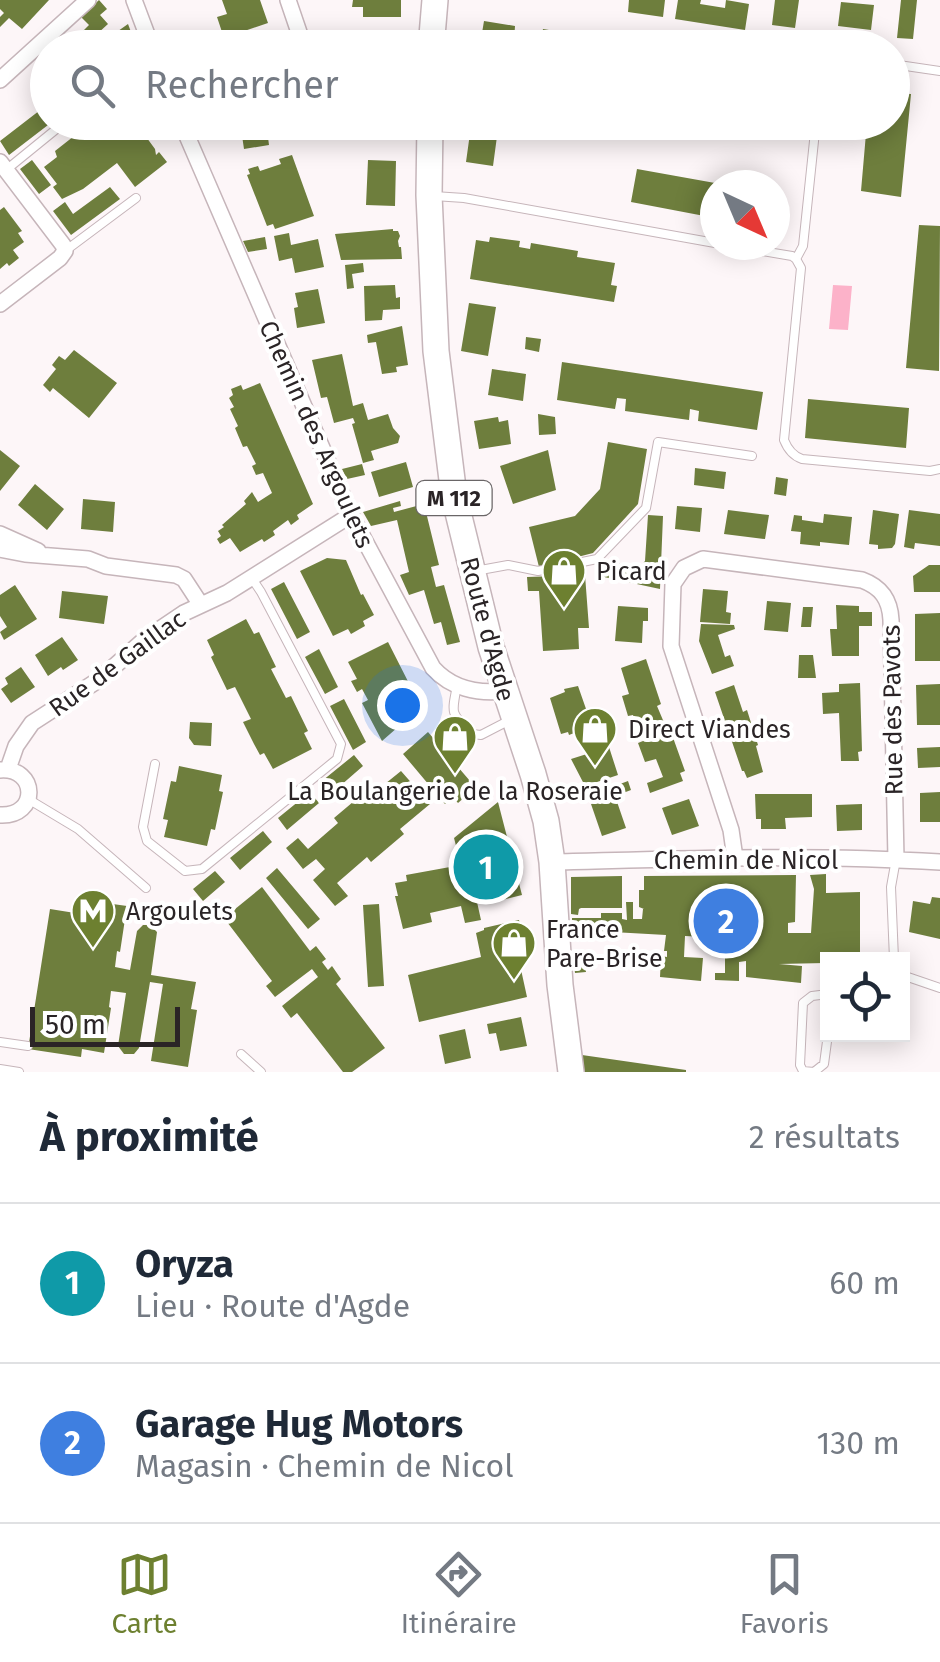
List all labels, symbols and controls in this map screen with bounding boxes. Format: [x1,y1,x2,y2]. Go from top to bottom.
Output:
search box [30,30,910,140]
icon: search [65,58,120,113]
text: Rechercher [145,62,339,108]
north arrow [700,170,790,260]
street label: Chemin des Argoulets [252,316,380,553]
road number: M 112 [416,481,492,515]
shop icon: Picard [541,548,587,609]
street label: Route d'Agde [453,554,521,705]
place label: Picard [596,557,667,587]
street label: Rue de Gaillac [43,604,192,723]
street label: Rue des Pavots [877,624,909,796]
your location [377,680,428,731]
shop icon: Direct Viandes [572,706,618,767]
shop icon: La Boulangerie de la Roseraie [432,714,478,775]
place label: Direct Viandes [628,715,791,745]
place label: La Boulangerie de la Roseraie [287,777,623,807]
pin: 1 [454,830,518,904]
street label: Chemin de Nicol [654,846,838,876]
pin: 2 [694,884,758,958]
metro station icon: Argoulets [70,888,116,949]
place label: Argoulets [126,897,233,927]
place label: France Pare-Brise [546,915,663,974]
shop icon: France Pare-Brise [491,920,537,981]
map controls [820,952,910,1042]
button: locate [820,952,910,1042]
scale bar [30,1002,180,1046]
text: 50 m [45,1008,106,1041]
text: À proximité [40,1112,259,1162]
text: 2 résultats [749,1118,900,1156]
text: Oryza [135,1241,234,1287]
text: 1 [65,1264,80,1302]
text: 60 m [829,1264,900,1302]
text: Lieu · Route d'Agde [135,1287,410,1325]
text: Garage Hug Motors [135,1401,463,1447]
text: 2 [64,1424,81,1462]
text: 130 m [816,1424,900,1462]
text: Magasin · Chemin de Nicol [135,1447,514,1485]
tab: Carte [111,1547,178,1640]
tab: Itinéraire [401,1547,517,1640]
tab: Favoris [740,1547,829,1640]

